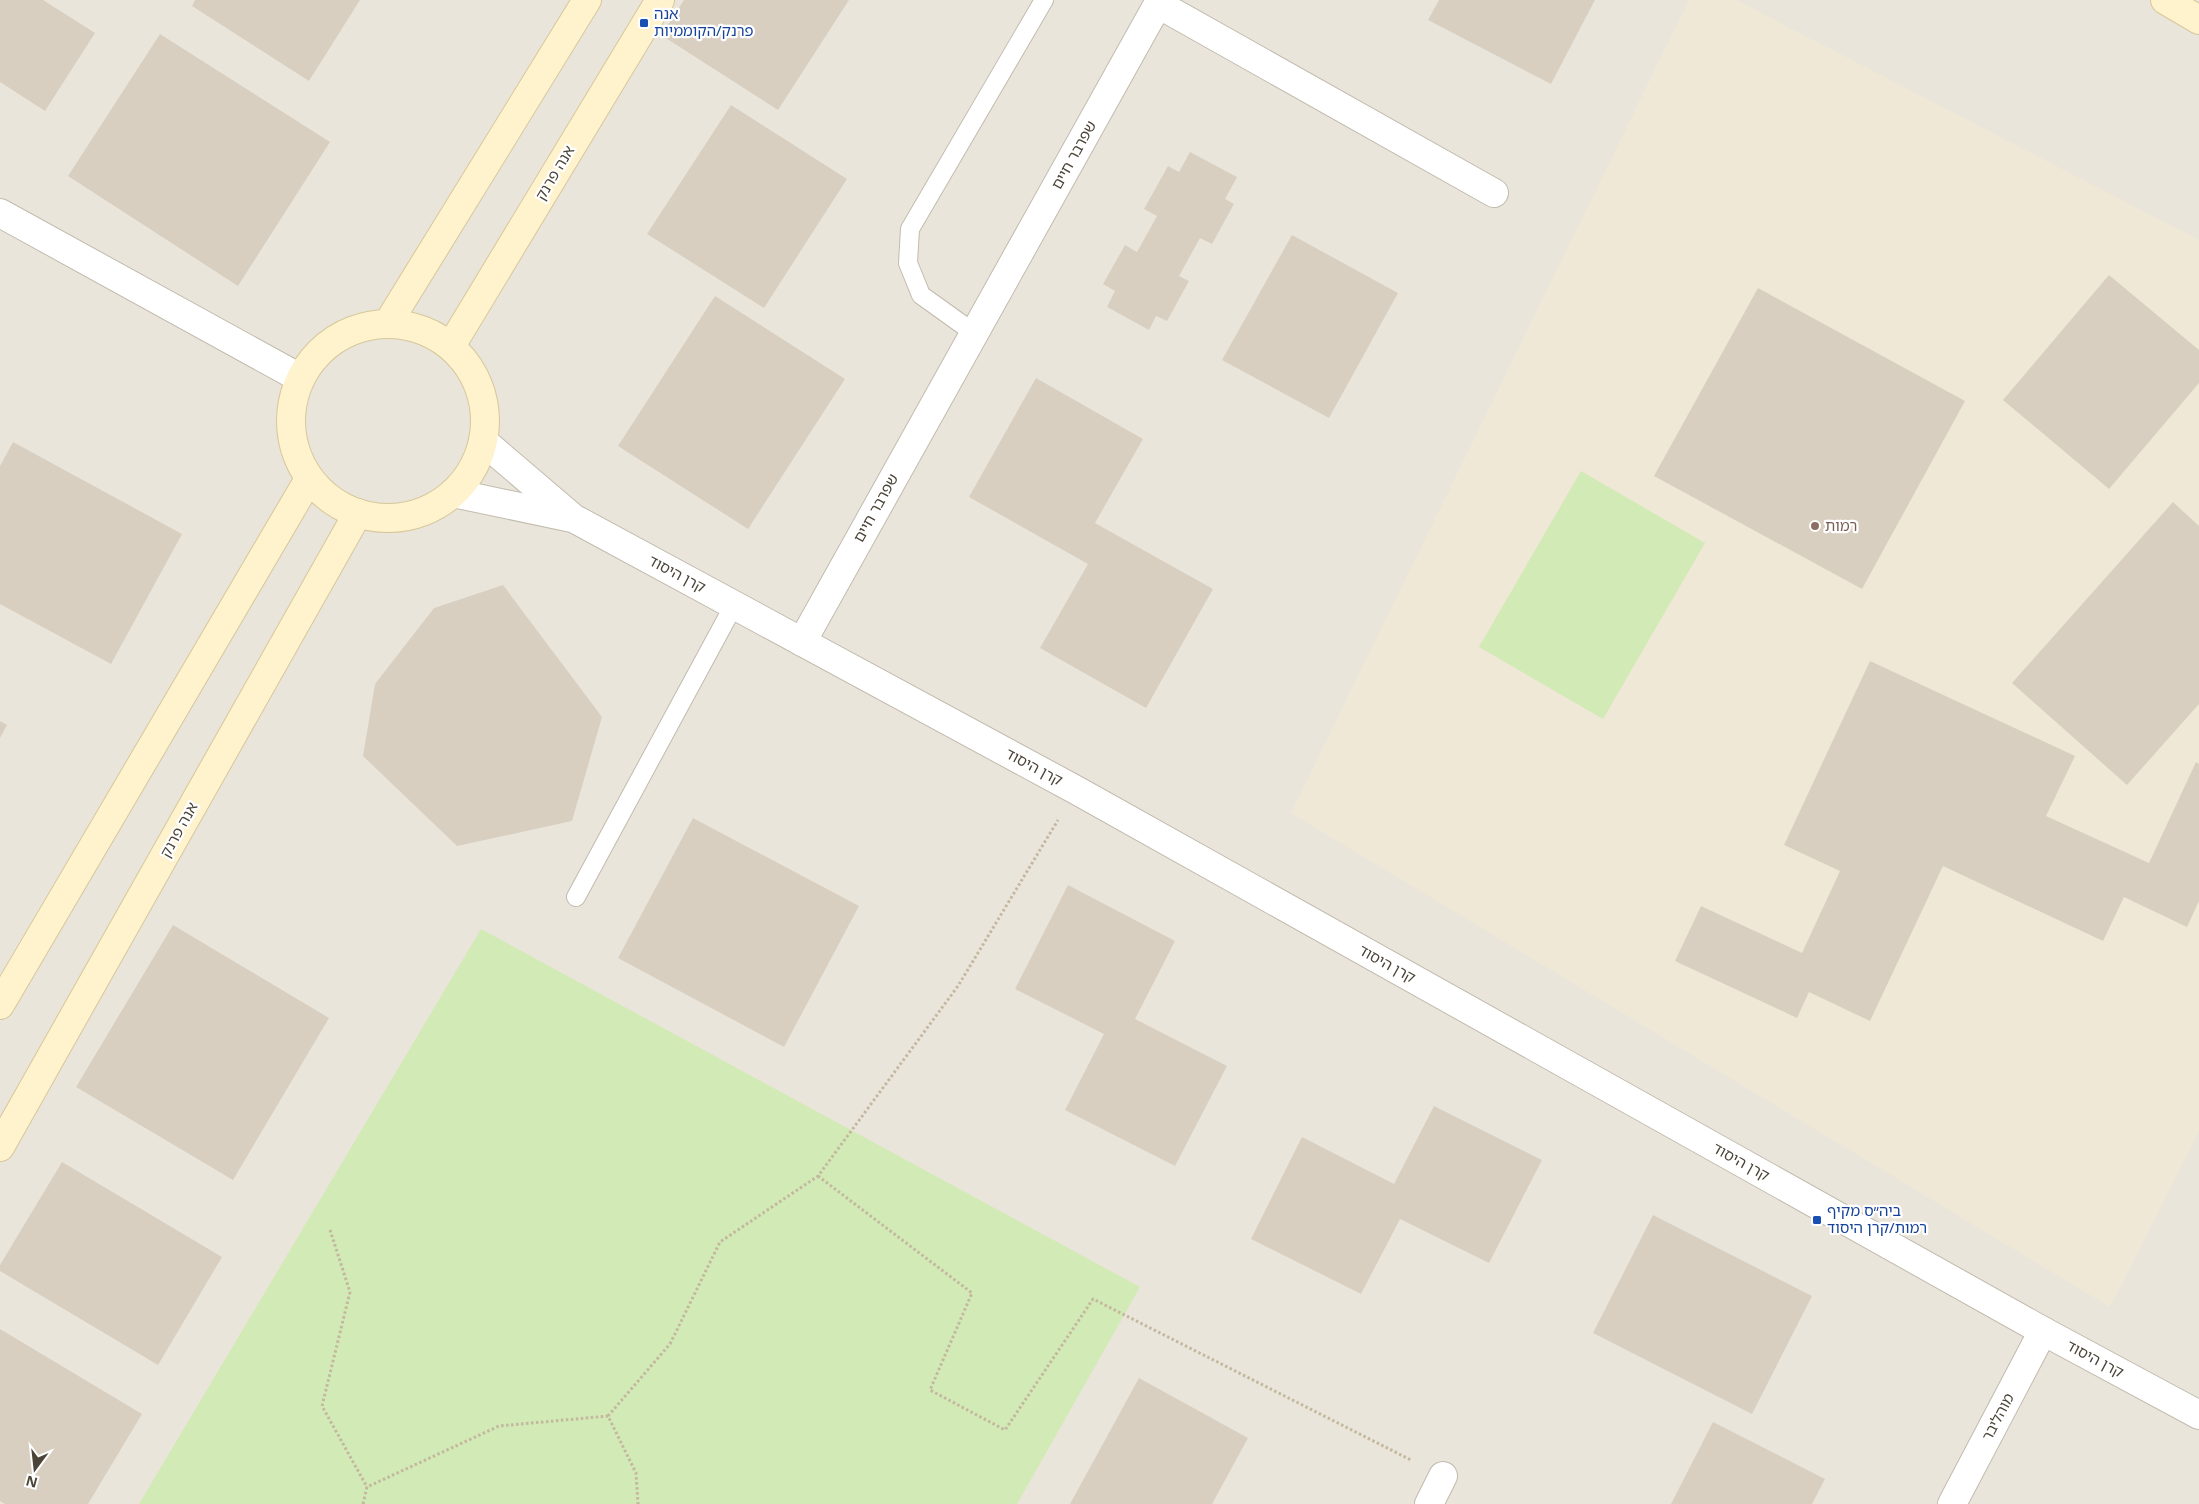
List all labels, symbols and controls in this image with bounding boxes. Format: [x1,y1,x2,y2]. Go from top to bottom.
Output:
place label: אנה פרנק/הקוממיות [654,3,754,40]
marker: אנה פרנק/הקוממיות [638,17,650,29]
street label: שפרבר חיים [1046,117,1100,192]
street label: אנה פרנק [530,141,578,204]
street label: שפרבר חיים [848,470,902,545]
place label: רמות [1825,515,1857,535]
marker: רמות [1809,520,1821,532]
street label: קרן היסוד [645,550,710,597]
street label: קרן היסוד [1002,743,1067,790]
street label: אנה פרנק [155,798,202,861]
street label: קרן היסוד [1355,939,1419,987]
street label: קרן היסוד [1709,1137,1773,1185]
place label: ביה״ס מקיף רמות/קרן היסוד [1827,1200,1927,1237]
marker: ביה״ס מקיף רמות/קרן היסוד [1811,1214,1823,1226]
street label: קרן היסוד [2063,1335,2128,1382]
street label: מוהליבר [1976,1389,2018,1444]
north arrow [10,1444,60,1494]
text: N [24,1471,39,1493]

